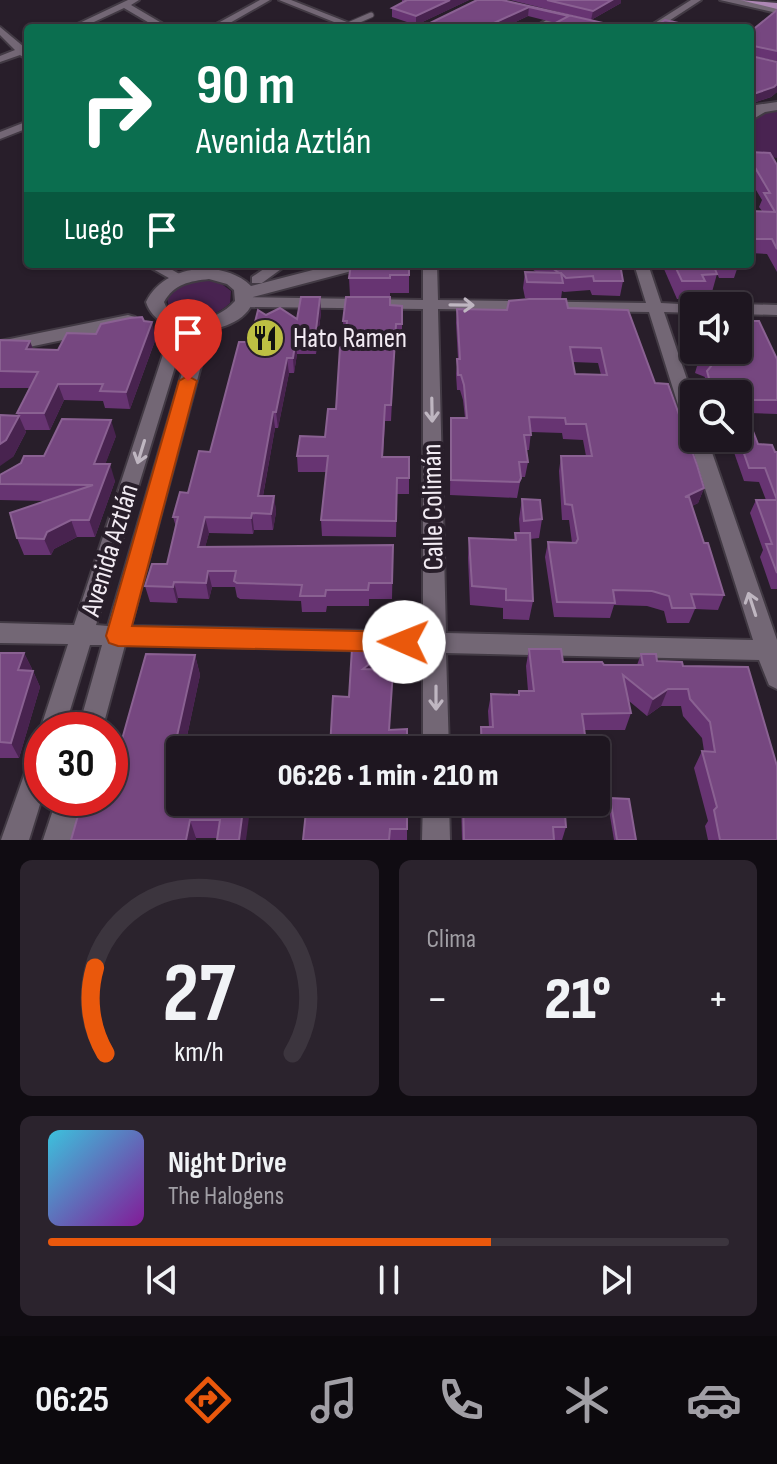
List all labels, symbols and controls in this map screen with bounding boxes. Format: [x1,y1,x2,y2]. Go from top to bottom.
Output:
text: 90 m [196,53,295,120]
icon: right [64,56,168,160]
text: Avenida Aztlán [196,121,371,164]
icon: arrive [140,208,184,252]
text: Luego [64,212,124,248]
map controls [680,292,752,452]
button: sound [680,292,752,364]
one-way arrow [448,297,475,312]
pin [154,299,222,381]
icon: arrive [166,311,210,355]
restaurant icon: Hato Ramen [244,317,286,359]
place label: Hato Ramen [293,322,407,355]
button: search [680,380,752,452]
one-way arrow [424,396,440,423]
one-way arrow [133,439,148,465]
street label: Calle Colimán [415,443,451,571]
street label: Avenida Aztlán [74,480,146,621]
one-way arrow [744,591,759,616]
position arrow [362,600,446,684]
one-way arrow [428,684,444,711]
speed limit sign: 30 [24,712,128,816]
text: 06:26 · 1 min · 210 m [278,758,498,794]
text: Clima [427,924,476,955]
text: 27 [163,945,236,1045]
text: 21° [544,964,611,1036]
text: − [427,973,448,1026]
text: + [707,973,729,1026]
text: km/h [175,1035,224,1070]
text: Night Drive [168,1145,287,1181]
text: The Halogens [168,1181,284,1212]
icon: previous [140,1258,184,1302]
icon: pause [367,1258,411,1302]
icon: next [594,1258,638,1302]
icon: directions [180,1372,236,1428]
icon: music [306,1372,362,1428]
icon: phone [433,1372,489,1428]
icon: climate [559,1372,615,1428]
icon: car [686,1372,742,1428]
text: 06:25 [35,1379,109,1422]

